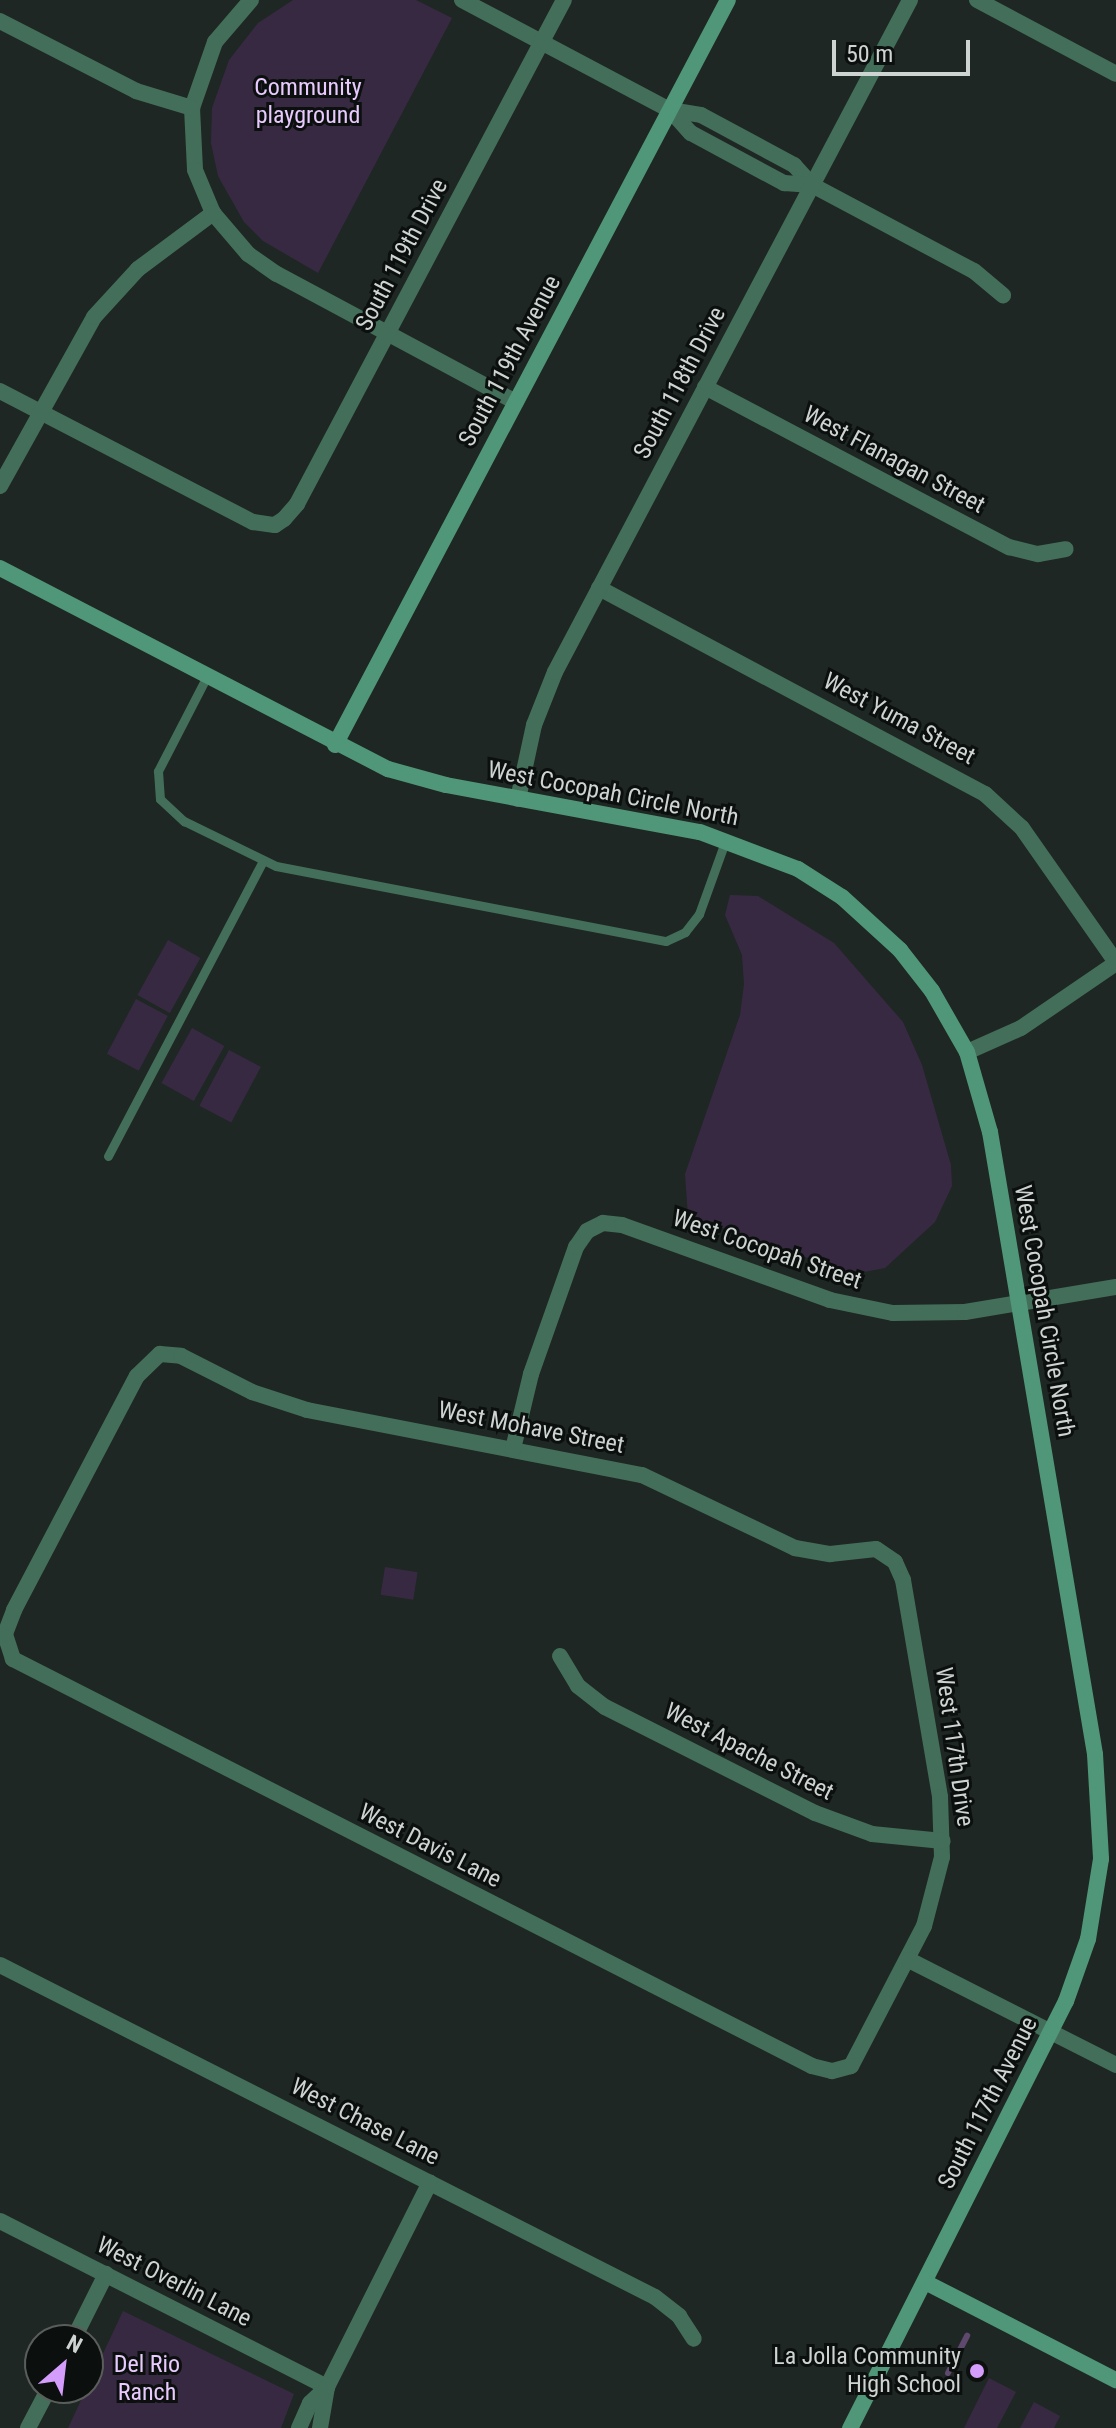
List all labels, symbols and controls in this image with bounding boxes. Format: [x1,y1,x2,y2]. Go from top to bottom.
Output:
scale bar [836,24,974,74]
text: 50 m [846,40,893,68]
park label: Community playground [254,74,362,130]
street label: South 119th Drive [350,174,454,336]
street label: South 119th Avenue [453,271,567,451]
street label: South 118th Drive [628,302,732,464]
street label: West Flanagan Street [798,400,990,520]
street label: West Yuma Street [818,667,980,771]
street label: West Cocopah Circle North [485,756,741,832]
street label: West Cocopah Circle North [1008,1183,1080,1439]
street label: West Cocopah Street [669,1204,865,1296]
street label: West Mohave Street [436,1396,626,1460]
street label: West 117th Drive [929,1666,979,1828]
street label: West Apache Street [660,1697,838,1807]
street label: West Davis Lane [354,1798,506,1894]
street label: South 117th Avenue [932,2012,1044,2194]
street label: West Chase Lane [286,2072,444,2172]
street label: West Overlin Lane [92,2231,256,2333]
north arrow [24,2324,104,2404]
text: N [63,2330,86,2358]
place label: La Jolla Community High School [773,2343,961,2399]
park label: Del Rio Ranch [114,2351,180,2407]
marker: La Jolla Community High School [968,2362,986,2380]

